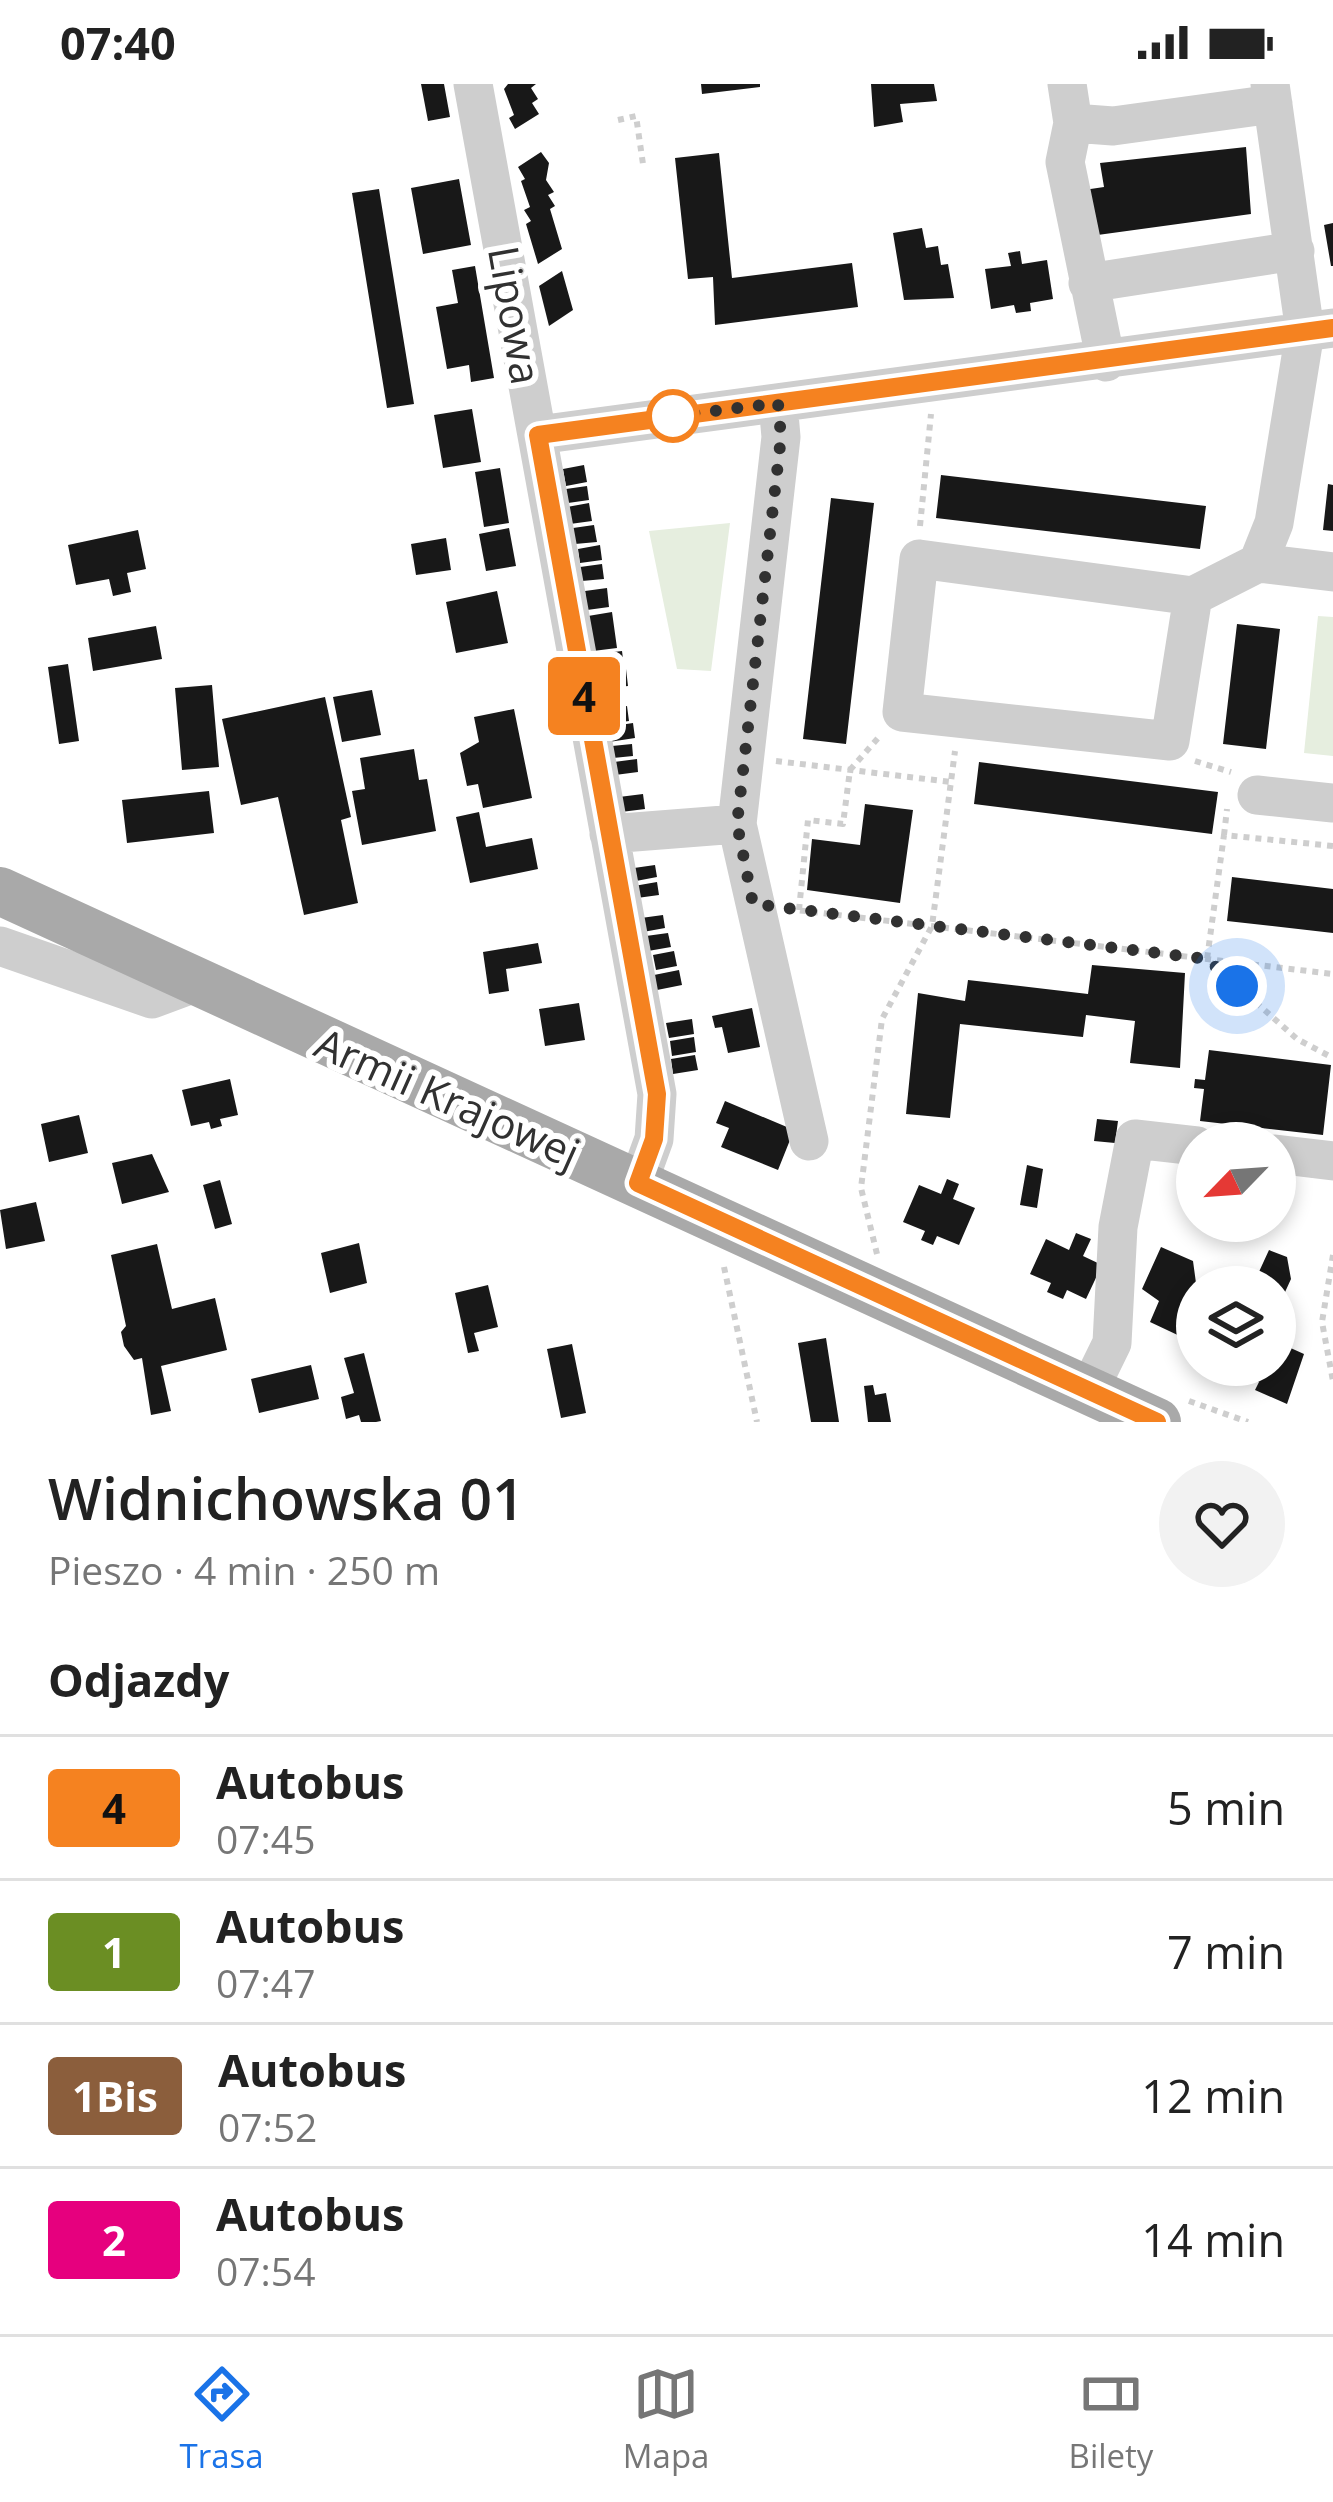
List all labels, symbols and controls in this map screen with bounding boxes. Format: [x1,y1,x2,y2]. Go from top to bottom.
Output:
text: 07:40 [60,12,176,73]
street label: Lipowa [476,241,556,389]
unlabelled marker [648,391,698,441]
line badge: 4 [545,657,623,735]
text: 4 [572,667,596,724]
your location [1207,956,1267,1016]
street label: Armii Krajowej [307,1013,589,1181]
north arrow [1176,1122,1296,1242]
map controls [1176,1122,1296,1386]
button: layers [1176,1266,1296,1386]
text: Widnichowska 01 [48,1459,525,1537]
button: heart [1159,1461,1285,1587]
text: Pieszo · 4 min · 250 m [48,1543,440,1596]
text: Odjazdy [48,1649,229,1710]
text: Autobus [216,1751,404,1812]
text: 5 min [1167,1777,1285,1838]
text: 4 [102,1779,126,1836]
text: 07:45 [216,1812,315,1865]
text: Autobus [216,1895,404,1956]
text: 7 min [1167,1921,1285,1982]
text: 1 [102,1923,126,1980]
text: 07:47 [216,1956,315,2009]
text: Autobus [218,2039,406,2100]
text: 12 min [1141,2065,1285,2126]
text: 1Bis [72,2067,158,2124]
text: 07:52 [218,2100,317,2153]
text: Autobus [216,2183,404,2244]
text: 14 min [1141,2209,1285,2270]
text: 2 [102,2211,126,2268]
text: 07:54 [216,2244,315,2297]
tab: Trasa [180,2361,264,2478]
tab: Mapa [623,2361,709,2478]
tab: Bilety [1069,2361,1153,2478]

